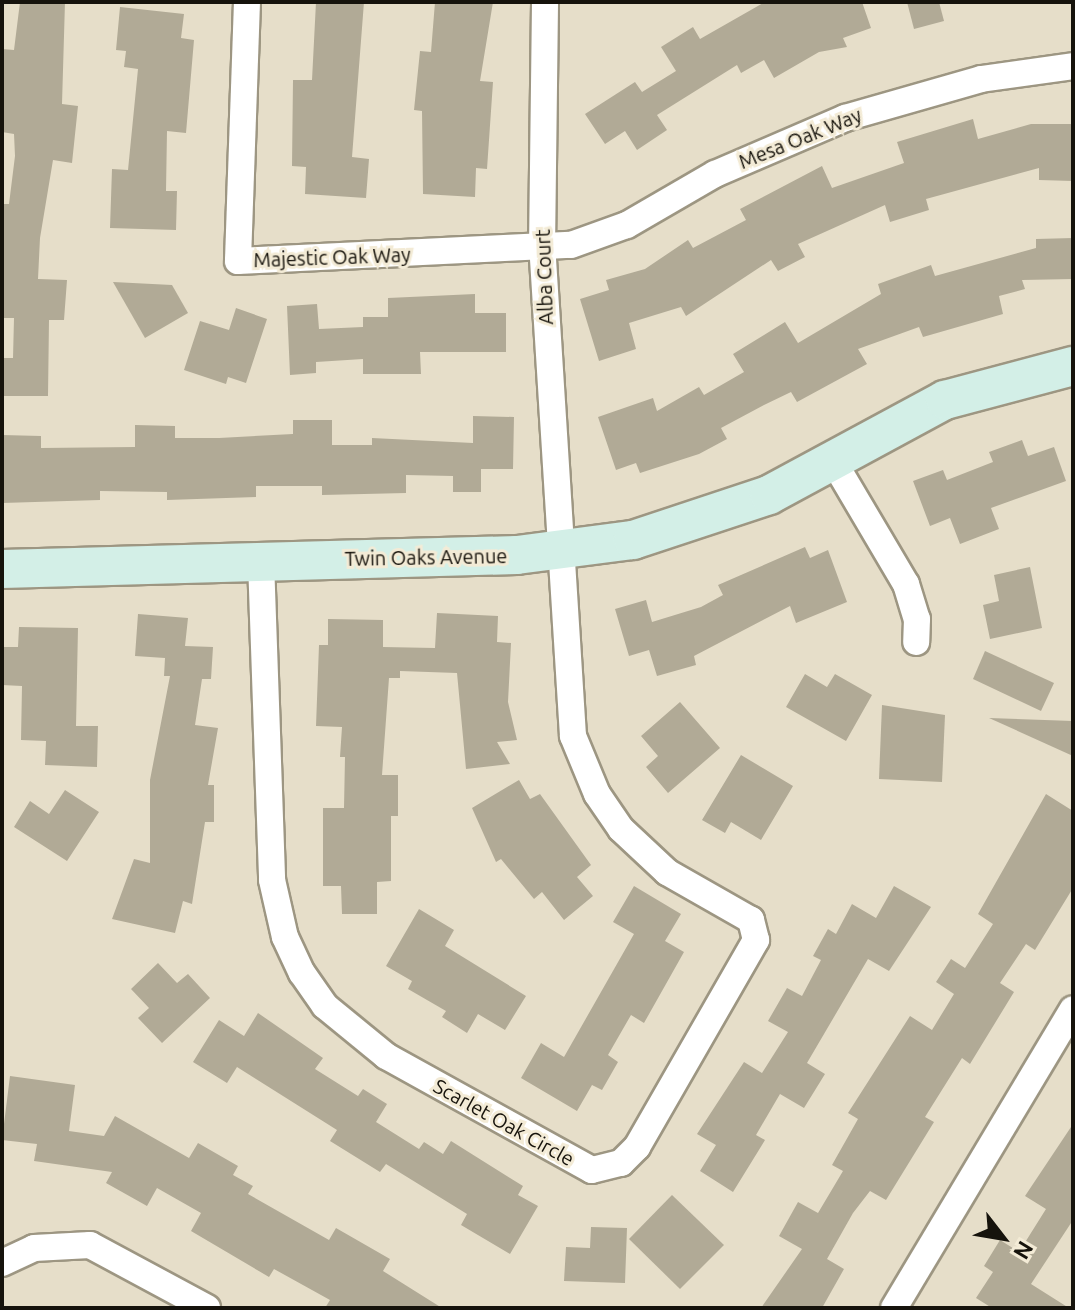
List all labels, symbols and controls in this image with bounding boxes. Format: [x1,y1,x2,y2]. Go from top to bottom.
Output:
street label: Mesa Oak Way [735,102,865,174]
street label: Alba Court [530,229,558,325]
street label: Majestic Oak Way [253,242,411,272]
street label: Twin Oaks Avenue [344,544,508,570]
street label: Scarlet Oak Circle [430,1073,578,1171]
north arrow [963,1198,1043,1278]
text: N [1009,1237,1039,1264]

